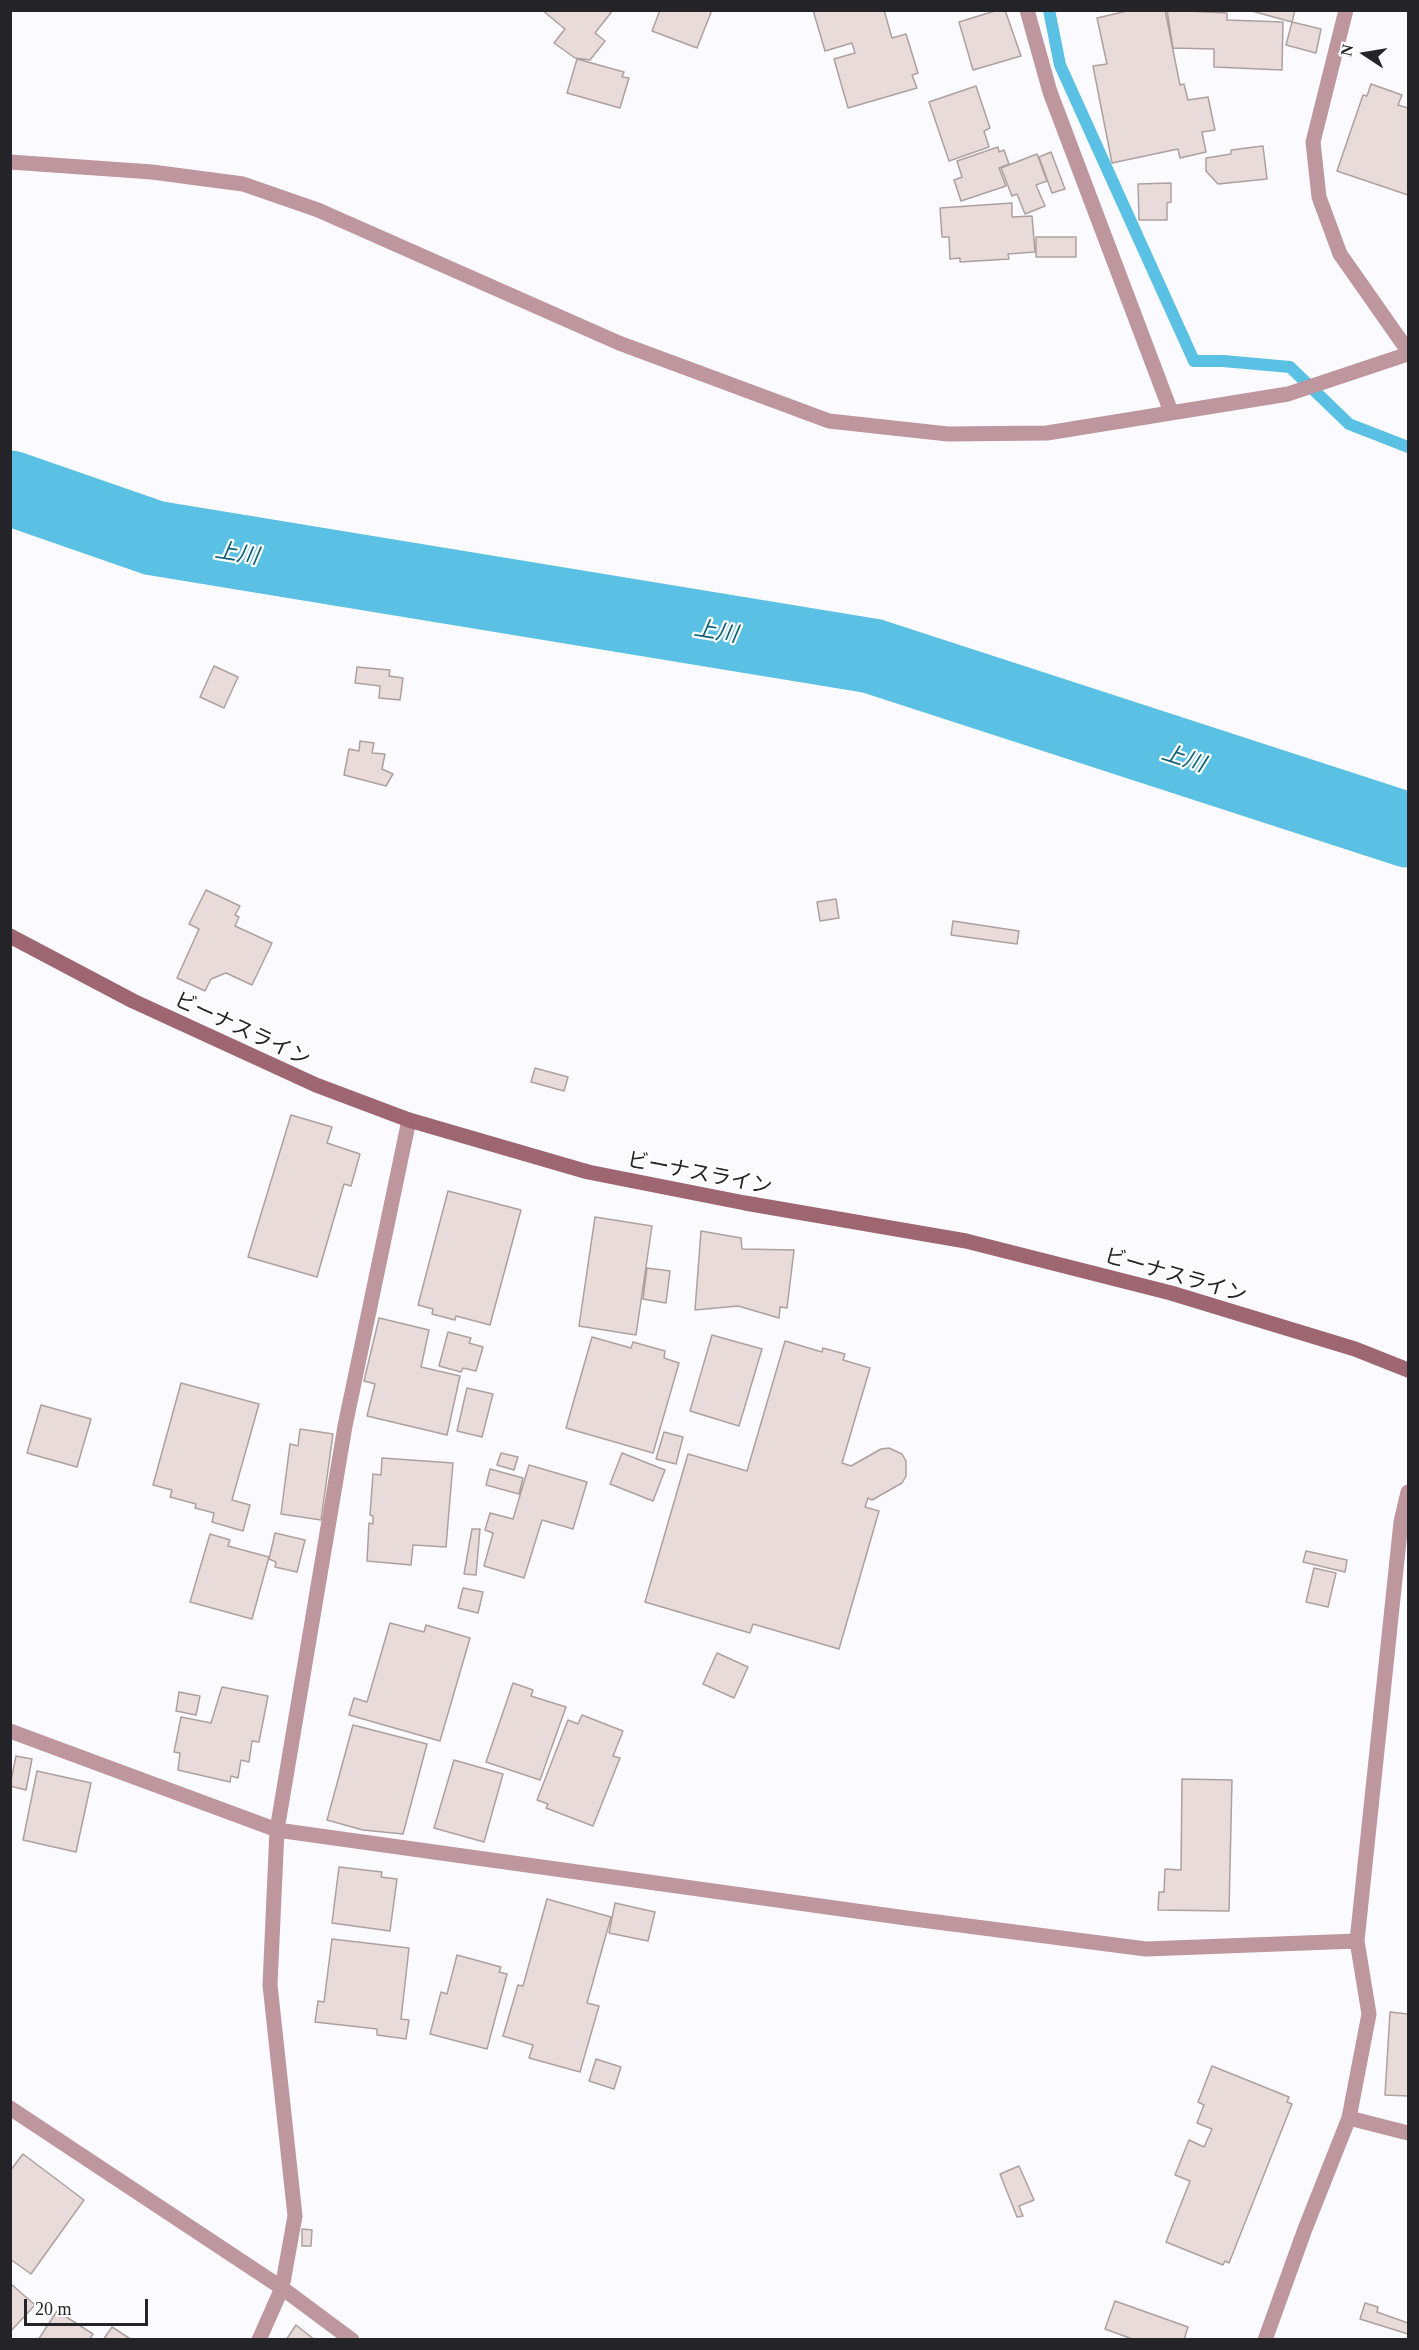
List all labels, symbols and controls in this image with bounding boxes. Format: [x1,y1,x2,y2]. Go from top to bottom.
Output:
north arrow [1335,24,1395,84]
text: N [1337,43,1356,58]
water label: 上川 [213,536,261,568]
water label: 上川 [692,614,740,646]
water label: 上川 [1159,738,1209,776]
street label: ビーナスライン [171,986,315,1070]
street label: ビーナスライン [625,1146,775,1198]
street label: ビーナスライン [1102,1242,1250,1306]
scale bar [27,2287,152,2325]
text: 20 m [35,2299,72,2319]

